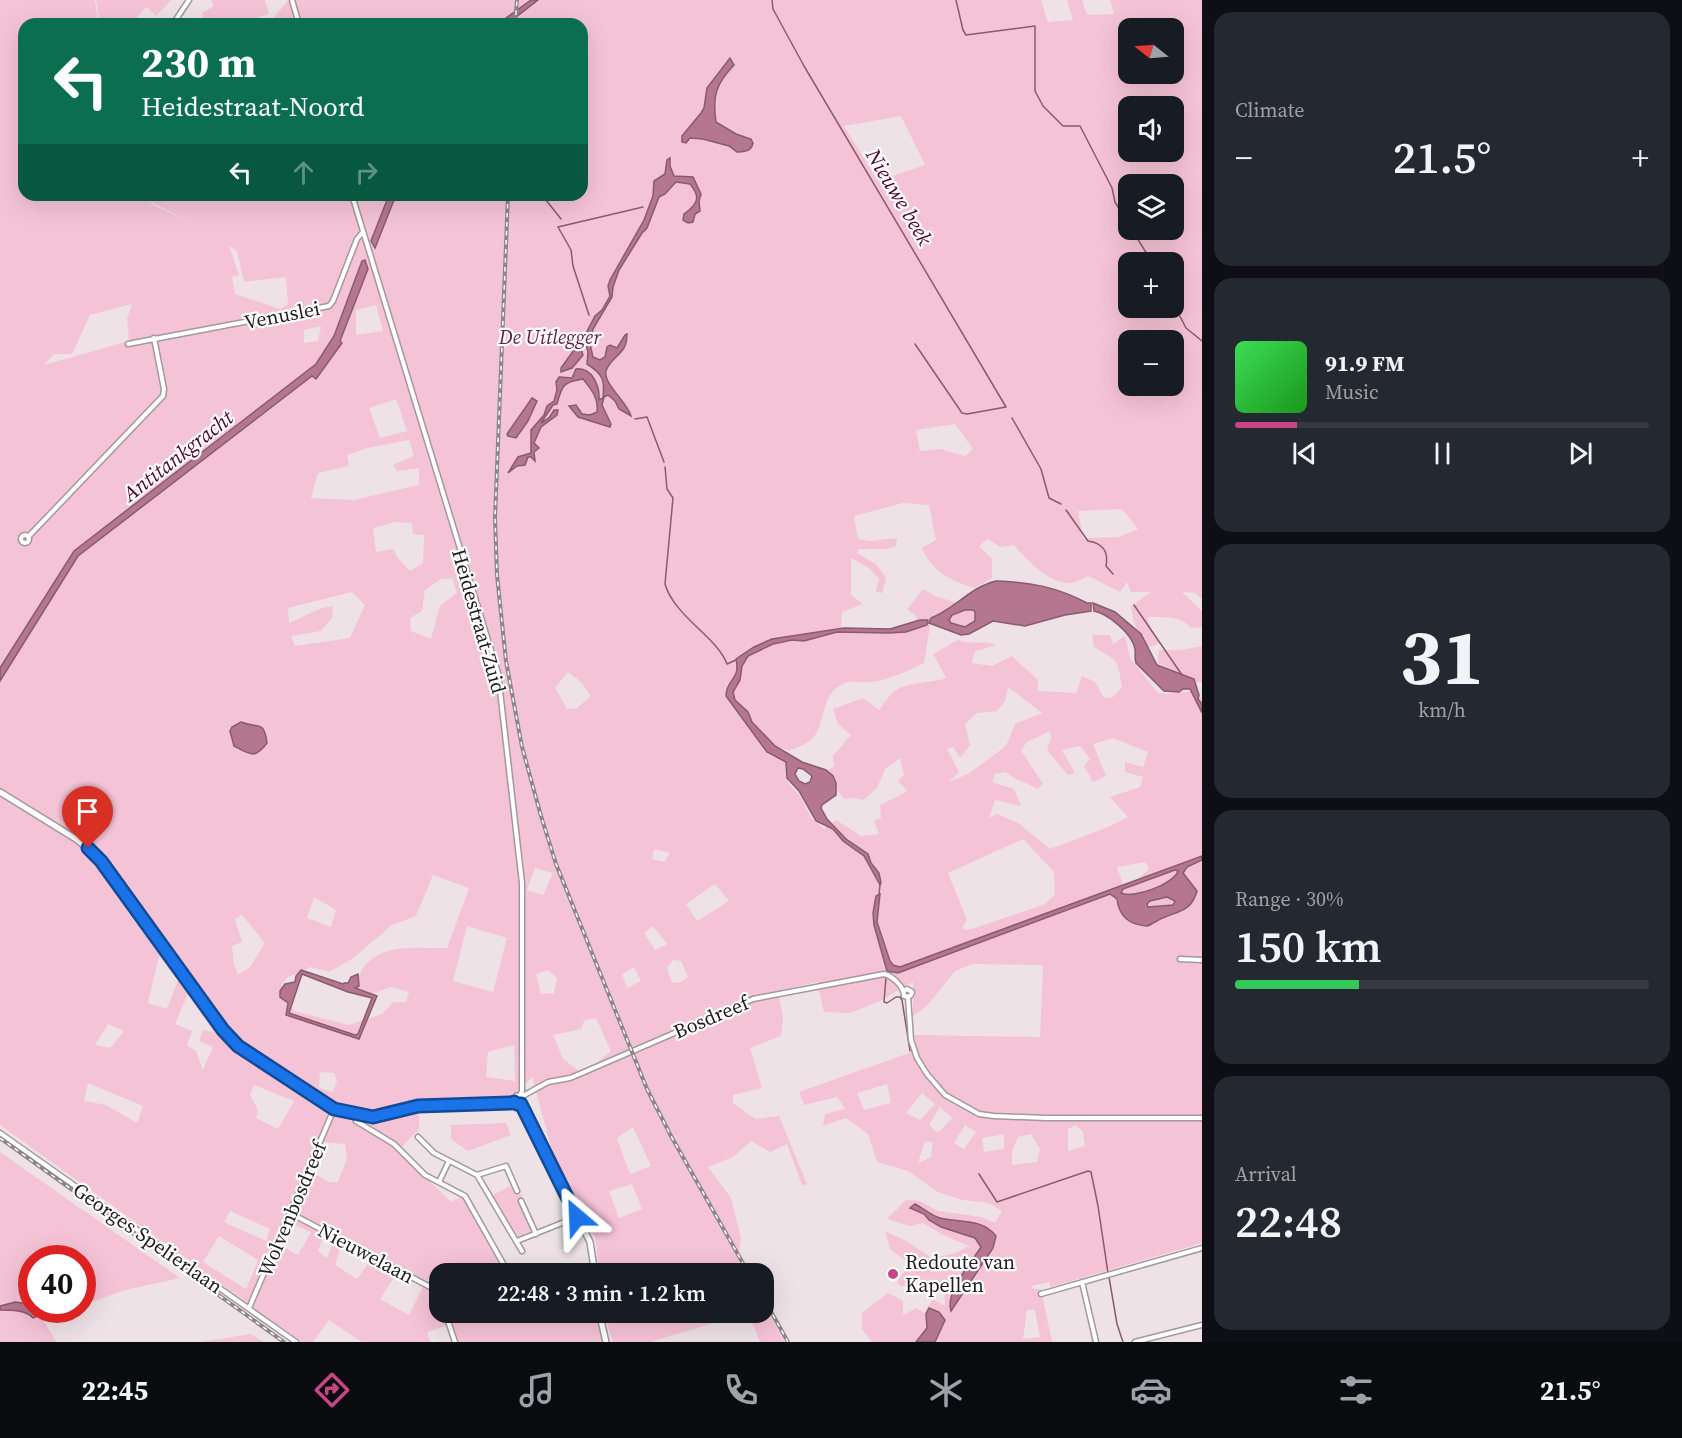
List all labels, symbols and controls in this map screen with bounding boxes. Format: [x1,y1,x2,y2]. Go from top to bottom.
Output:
north arrow [1118,18,1184,84]
map controls [1118,18,1184,396]
text: 230 m [141,33,256,91]
icon: left [42,42,120,120]
text: Heidestraat-Noord [141,88,364,125]
button: sound [1118,96,1184,162]
text: Climate [1235,96,1304,124]
text: 21.5° [1393,126,1491,188]
text: − [1235,135,1253,180]
text: + [1632,135,1649,180]
water label: Nieuwe beek [859,142,940,251]
icon: left [224,156,257,189]
icon: ahead [287,156,320,189]
icon: right [350,156,383,189]
button: layers [1118,174,1184,240]
button: + [1118,252,1184,318]
street label: Venuslei [242,294,322,336]
park label: De Uitlegger [498,323,602,351]
button: − [1118,330,1184,396]
text: 91.9 FM [1325,348,1404,378]
text: Music [1325,378,1379,406]
water label: Antitankgracht [116,403,240,509]
icon: previous [1288,437,1321,470]
icon: pause [1426,437,1459,470]
icon: next [1564,437,1597,470]
street label: Heidestraat-Zuid [445,545,513,697]
text: 31 [1400,603,1484,710]
text: km/h [1418,696,1466,724]
pin [62,786,113,848]
icon: arrive [71,795,104,828]
text: Range · 30% [1235,885,1344,913]
text: 150 km [1235,915,1382,977]
street label: Bosdreef [669,988,755,1045]
street label: Wolvenbosdreef [251,1135,334,1281]
text: Arrival [1235,1160,1297,1188]
street label: Georges Spelierlaan [67,1176,229,1300]
position arrow [545,1185,609,1249]
text: 22:48 [1235,1190,1342,1252]
street label: Nieuwelaan [313,1216,419,1290]
speed limit sign: 40 [18,1245,96,1323]
place label: Redoute van Kapellen [905,1248,1015,1299]
marker: Redoute van Kapellen [886,1267,900,1281]
text: 22:48 · 3 min · 1.2 km [497,1278,706,1308]
icon: directions [311,1369,353,1411]
icon: music [516,1369,558,1411]
icon: phone [720,1369,762,1411]
icon: climate [925,1369,967,1411]
icon: car [1130,1369,1172,1411]
icon: filters [1335,1369,1377,1411]
text: 22:45 [81,1372,148,1409]
text: 21.5° [1540,1372,1601,1409]

